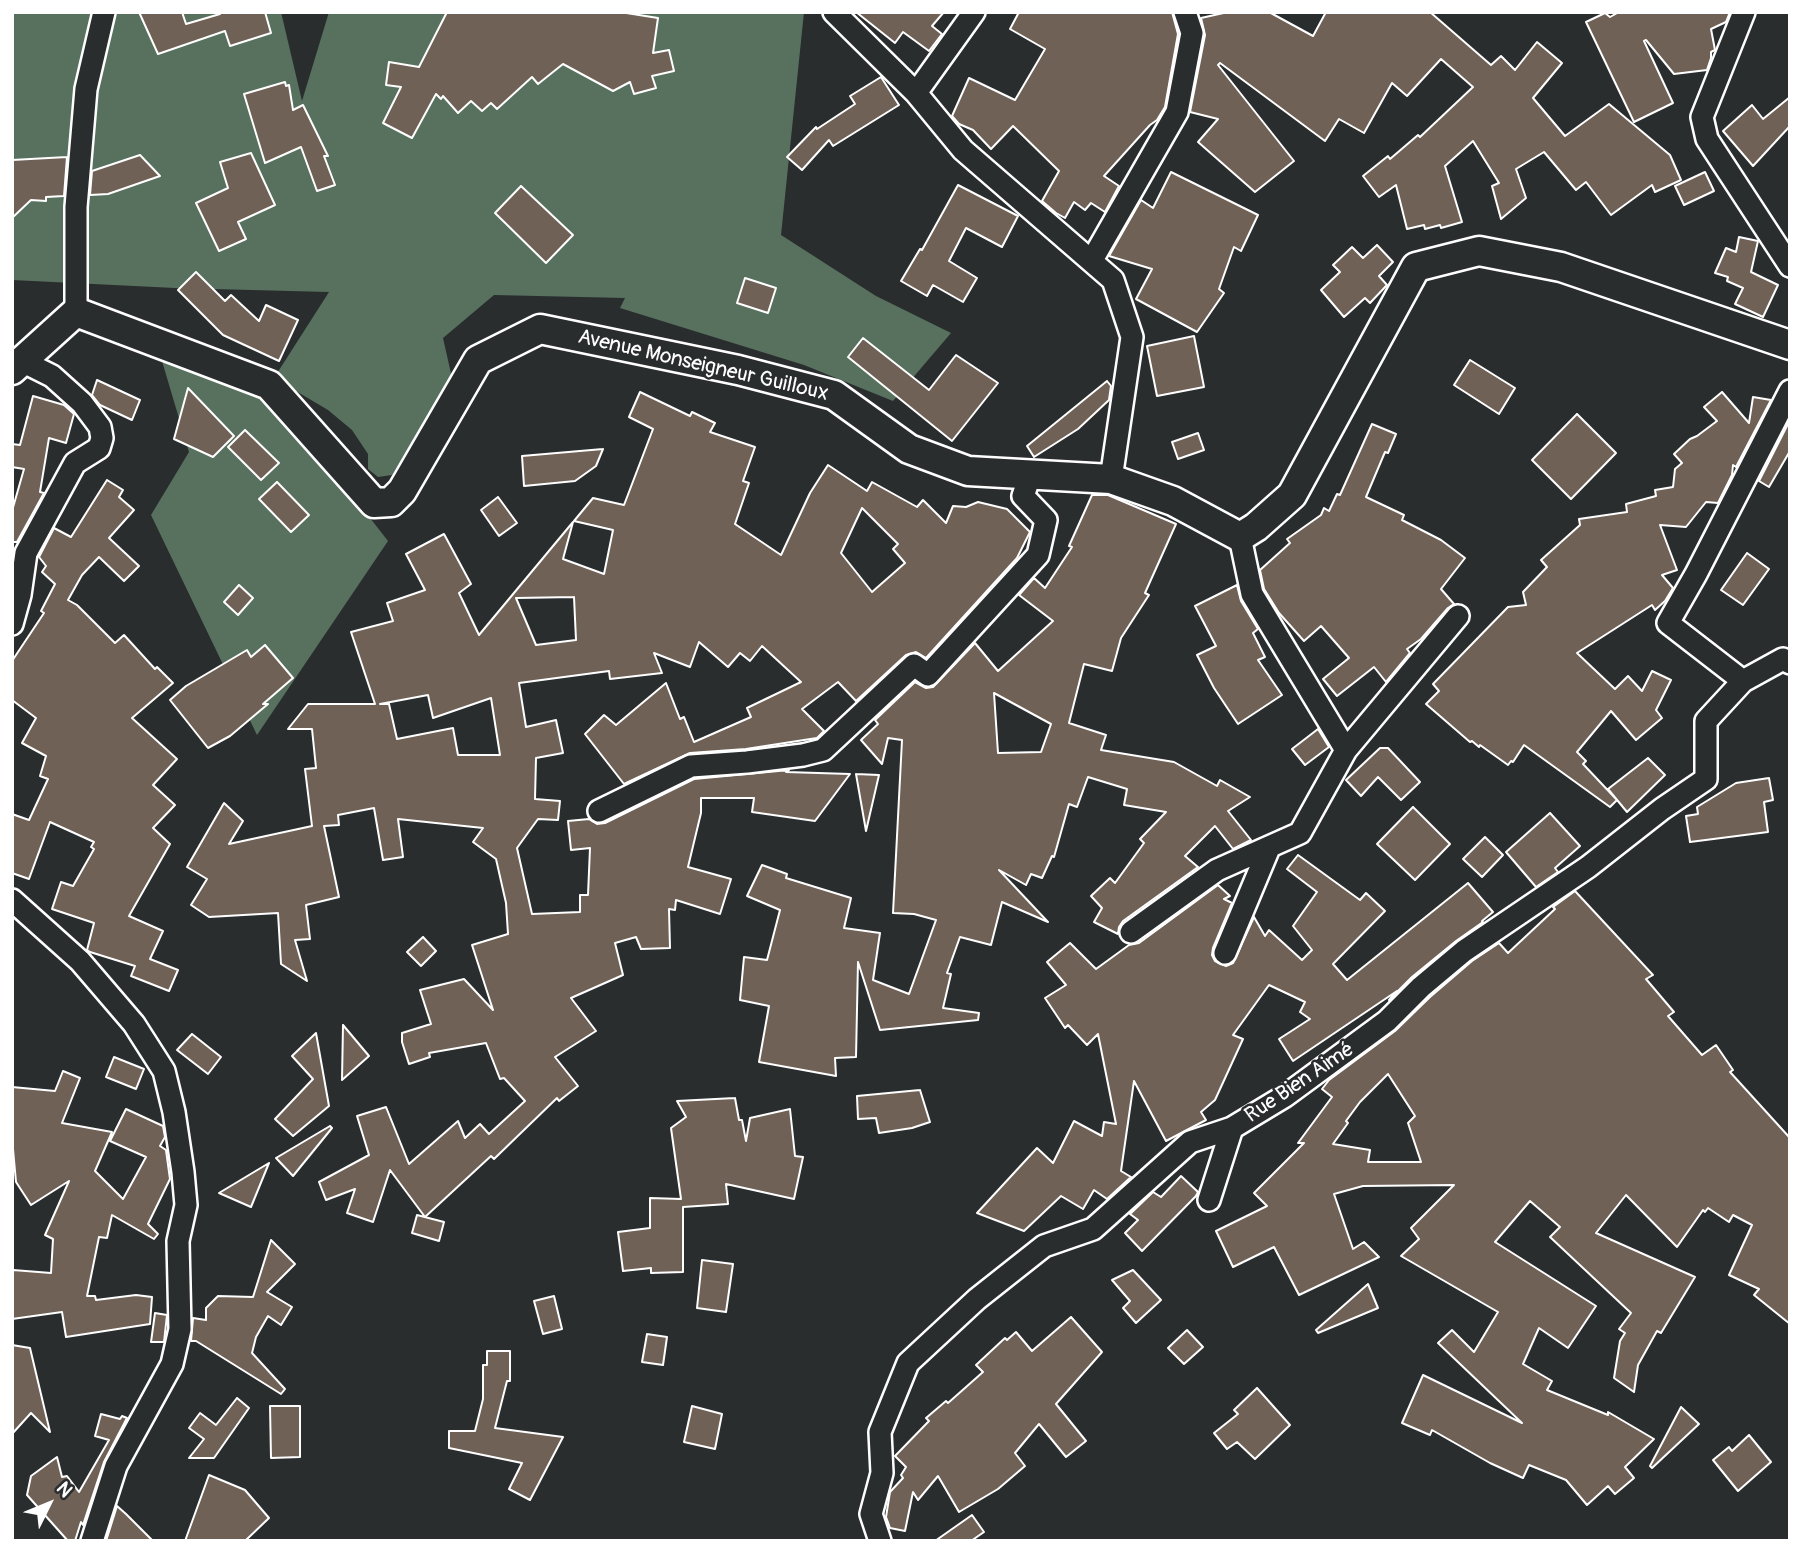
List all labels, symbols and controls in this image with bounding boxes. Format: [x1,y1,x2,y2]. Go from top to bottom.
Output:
street label: Avenue Monseigneur Guilloux [575,325,831,407]
street label: Rue Bien Aimé [1241,1037,1359,1129]
north arrow [14,1469,84,1539]
text: N [51,1477,78,1503]

